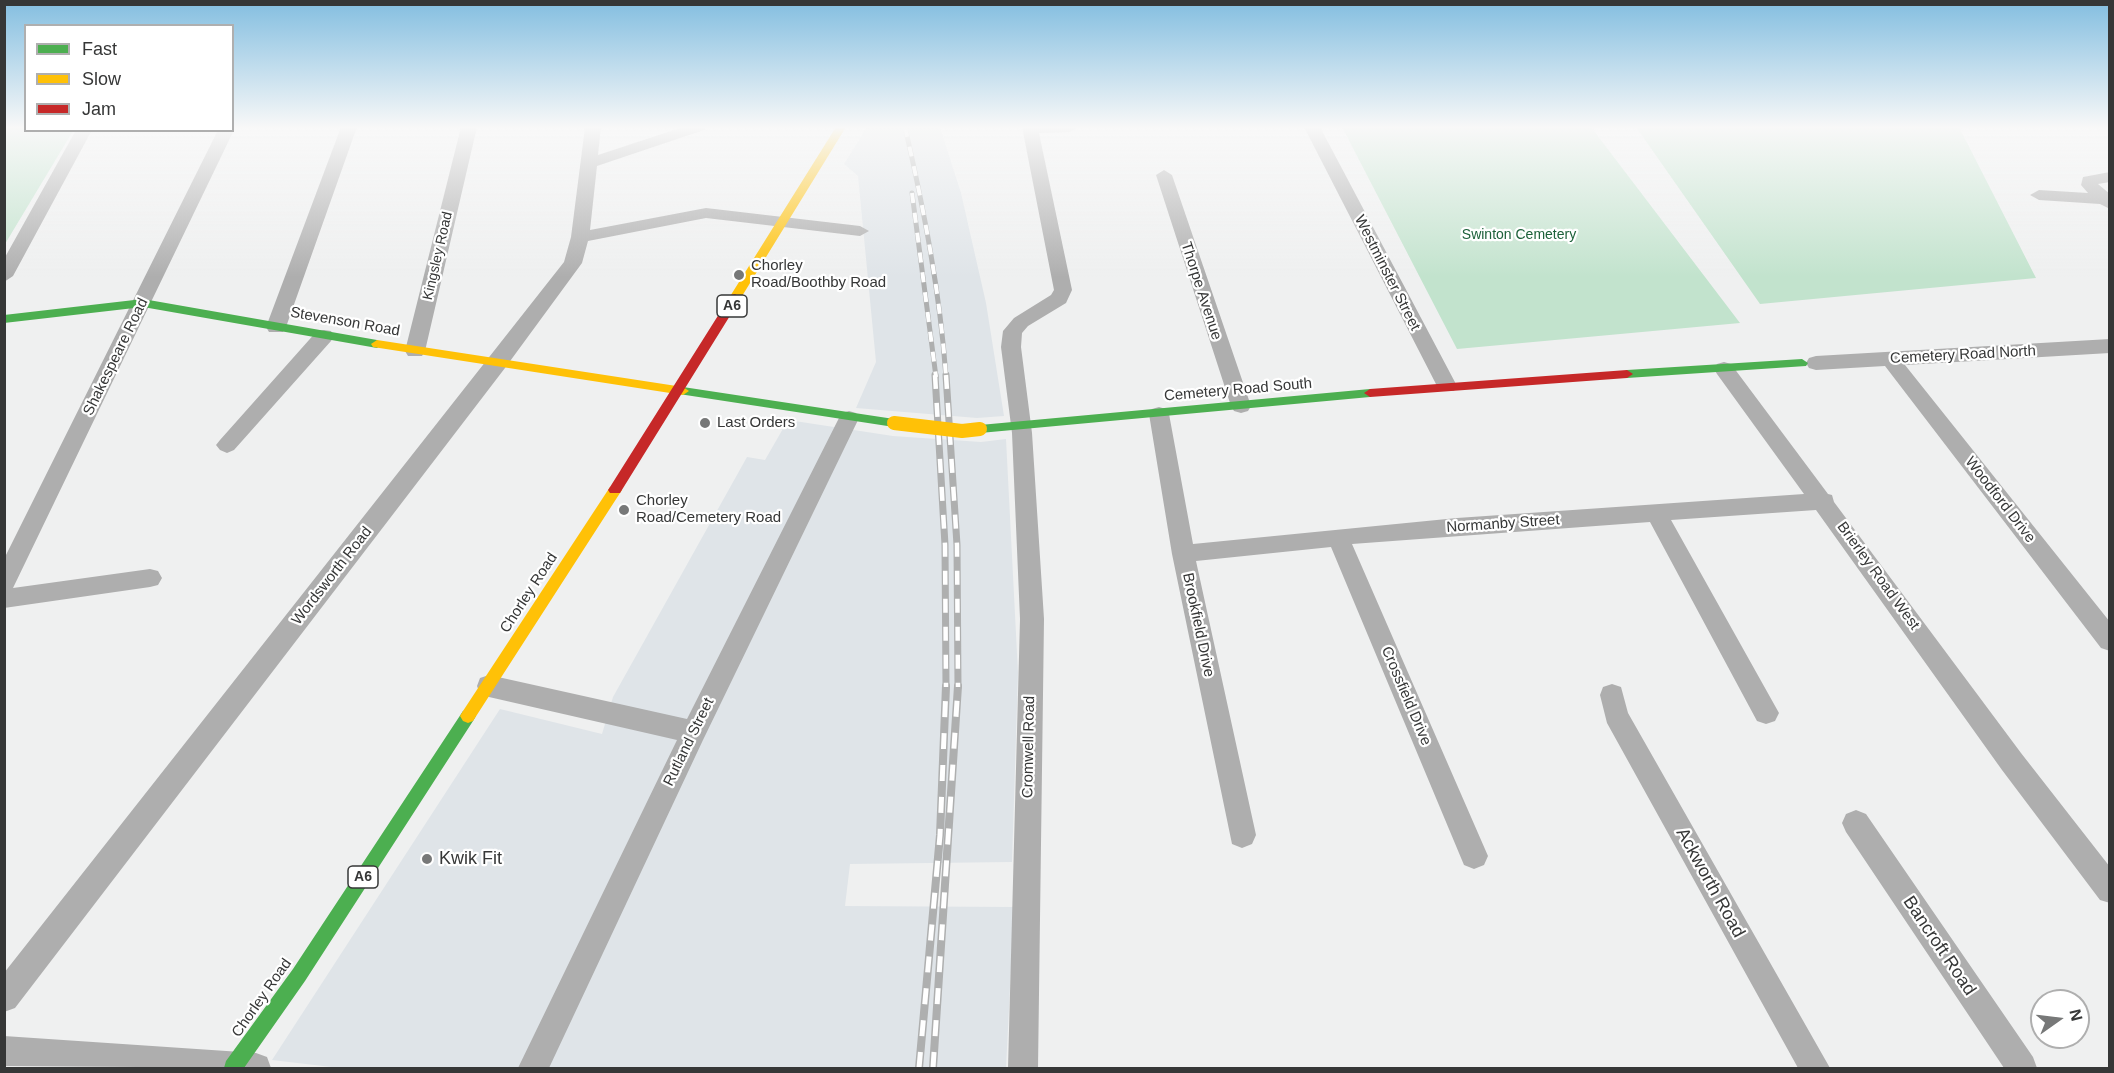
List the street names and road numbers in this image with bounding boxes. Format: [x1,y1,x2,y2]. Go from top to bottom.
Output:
street label: Kingsley Road [420,210,456,302]
street label: Westminster Street [1350,212,1424,334]
street label: Thorpe Avenue [1177,240,1225,342]
street label: Shakespeare Road [80,295,152,419]
road number: A6 [717,295,747,317]
street label: Stevenson Road [289,304,401,340]
street label: Cemetery Road North [1890,342,2036,368]
street label: Cemetery Road South [1163,375,1313,405]
street label: Woodford Drive [1961,454,2039,546]
street label: Normanby Street [1446,511,1560,537]
street label: Brierley Road West [1833,519,1923,633]
street label: Wordsworth Road [288,523,376,629]
street label: Chorley Road [496,550,562,636]
street label: Brookfield Drive [1178,571,1218,679]
street label: Crossfield Drive [1377,644,1435,748]
street label: Rutland Street [660,695,718,789]
street label: Cromwell Road [1019,696,1039,798]
street label: Ackworth Road [1671,824,1749,942]
road number: A6 [348,866,378,888]
street label: Bancroft Road [1898,892,1980,1000]
street label: Chorley Road [228,955,296,1041]

